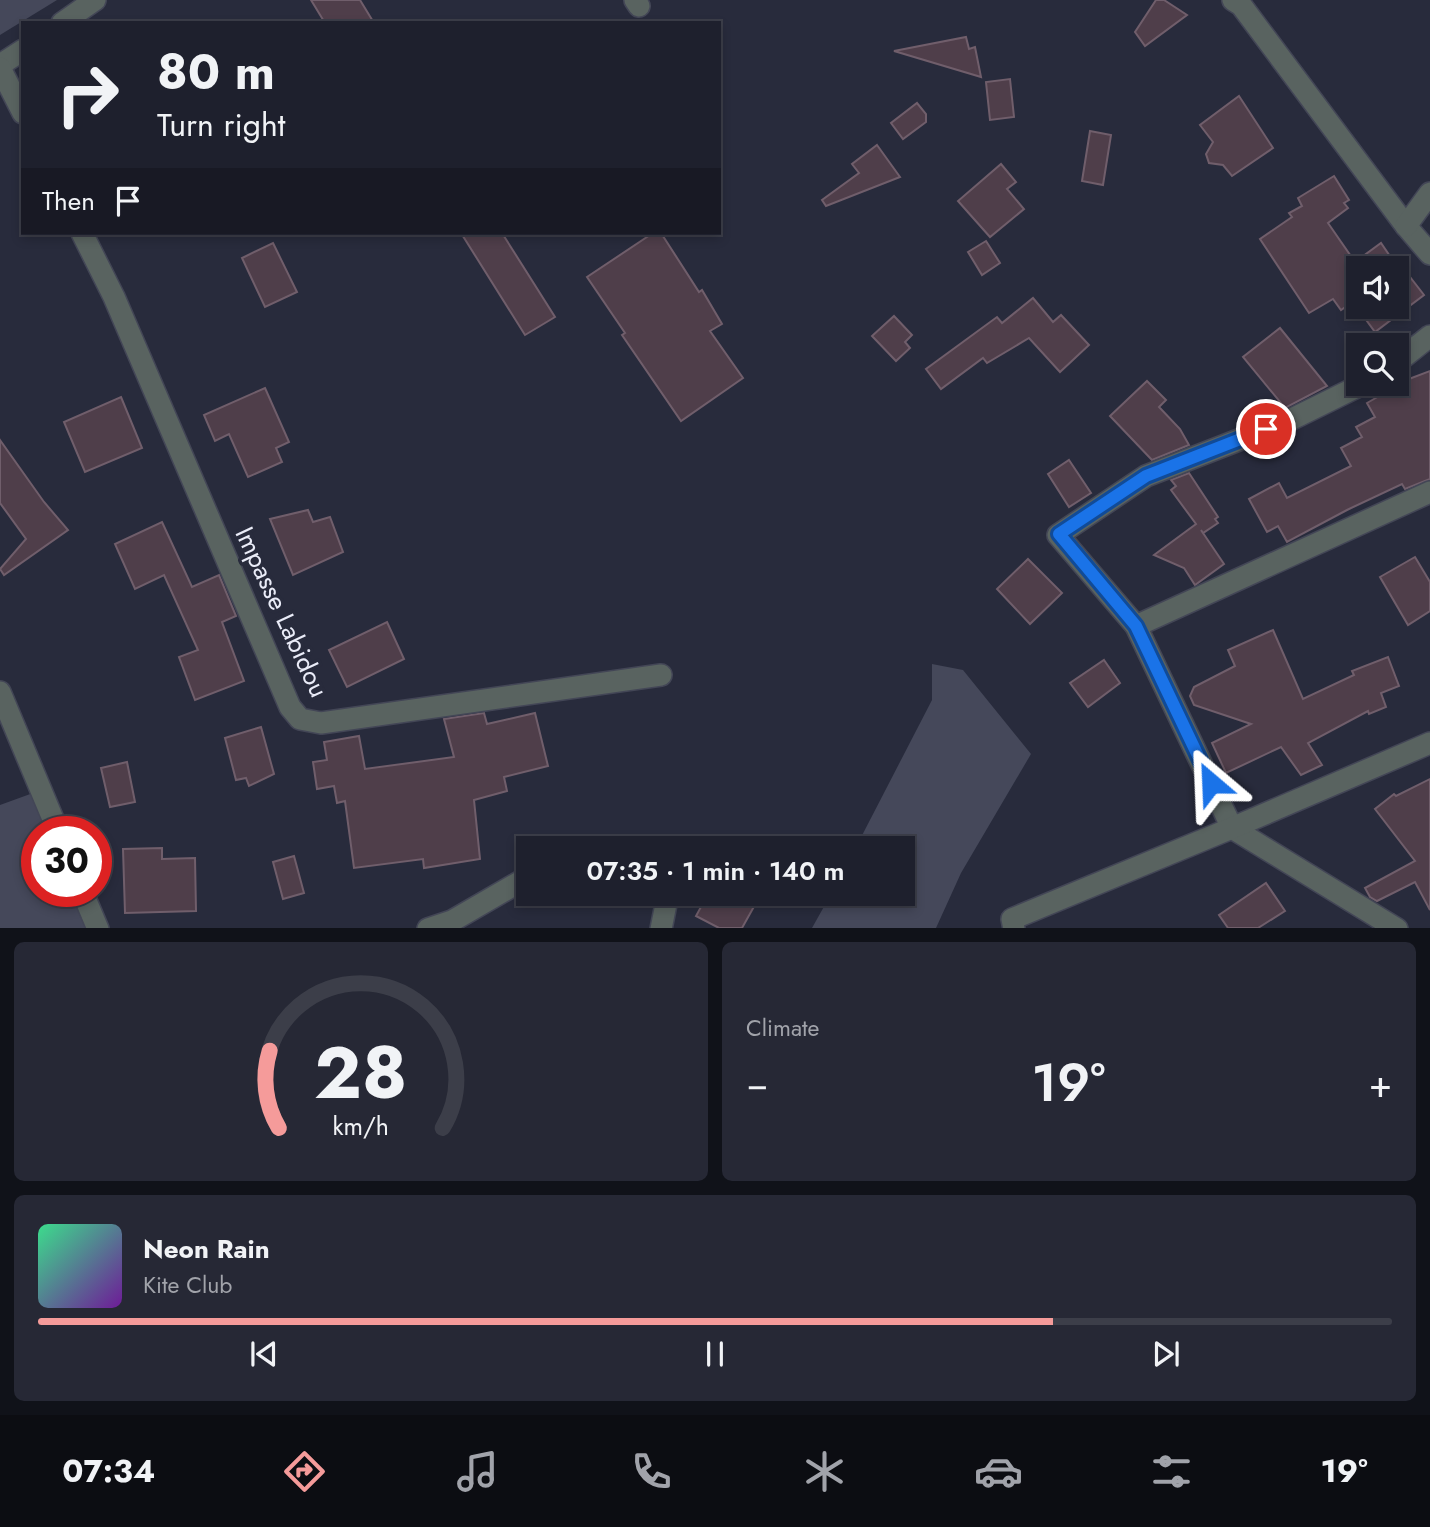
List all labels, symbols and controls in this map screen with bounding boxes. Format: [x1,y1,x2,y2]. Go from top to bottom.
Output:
text: 80 m [157,37,275,107]
icon: right [42,49,133,140]
text: Turn right [157,102,286,148]
text: Then [42,182,95,220]
icon: arrive [109,182,147,220]
map controls [1346,256,1409,396]
button: sound [1346,256,1409,319]
button: search [1346,333,1409,396]
pin [1236,399,1296,459]
icon: arrive [1247,410,1285,448]
street label: Impasse Labidou [226,520,338,704]
position arrow [1174,746,1248,820]
speed limit sign: 30 [21,816,112,907]
text: 07:35 · 1 min · 140 m [587,852,844,890]
text: Climate [746,1011,819,1045]
text: 28 [314,1020,408,1125]
text: 19° [1032,1045,1106,1121]
text: − [746,1056,768,1111]
text: + [1369,1056,1392,1111]
text: km/h [333,1107,389,1143]
text: Neon Rain [143,1230,270,1268]
text: Kite Club [143,1268,232,1302]
icon: previous [245,1335,283,1373]
icon: pause [696,1335,734,1373]
icon: next [1147,1335,1185,1373]
icon: directions [280,1447,329,1496]
icon: music [453,1447,502,1496]
icon: phone [627,1447,676,1496]
icon: climate [800,1447,849,1496]
icon: car [974,1447,1023,1496]
icon: filters [1147,1447,1196,1496]
text: 07:34 [62,1448,155,1494]
text: 19° [1321,1448,1368,1494]

